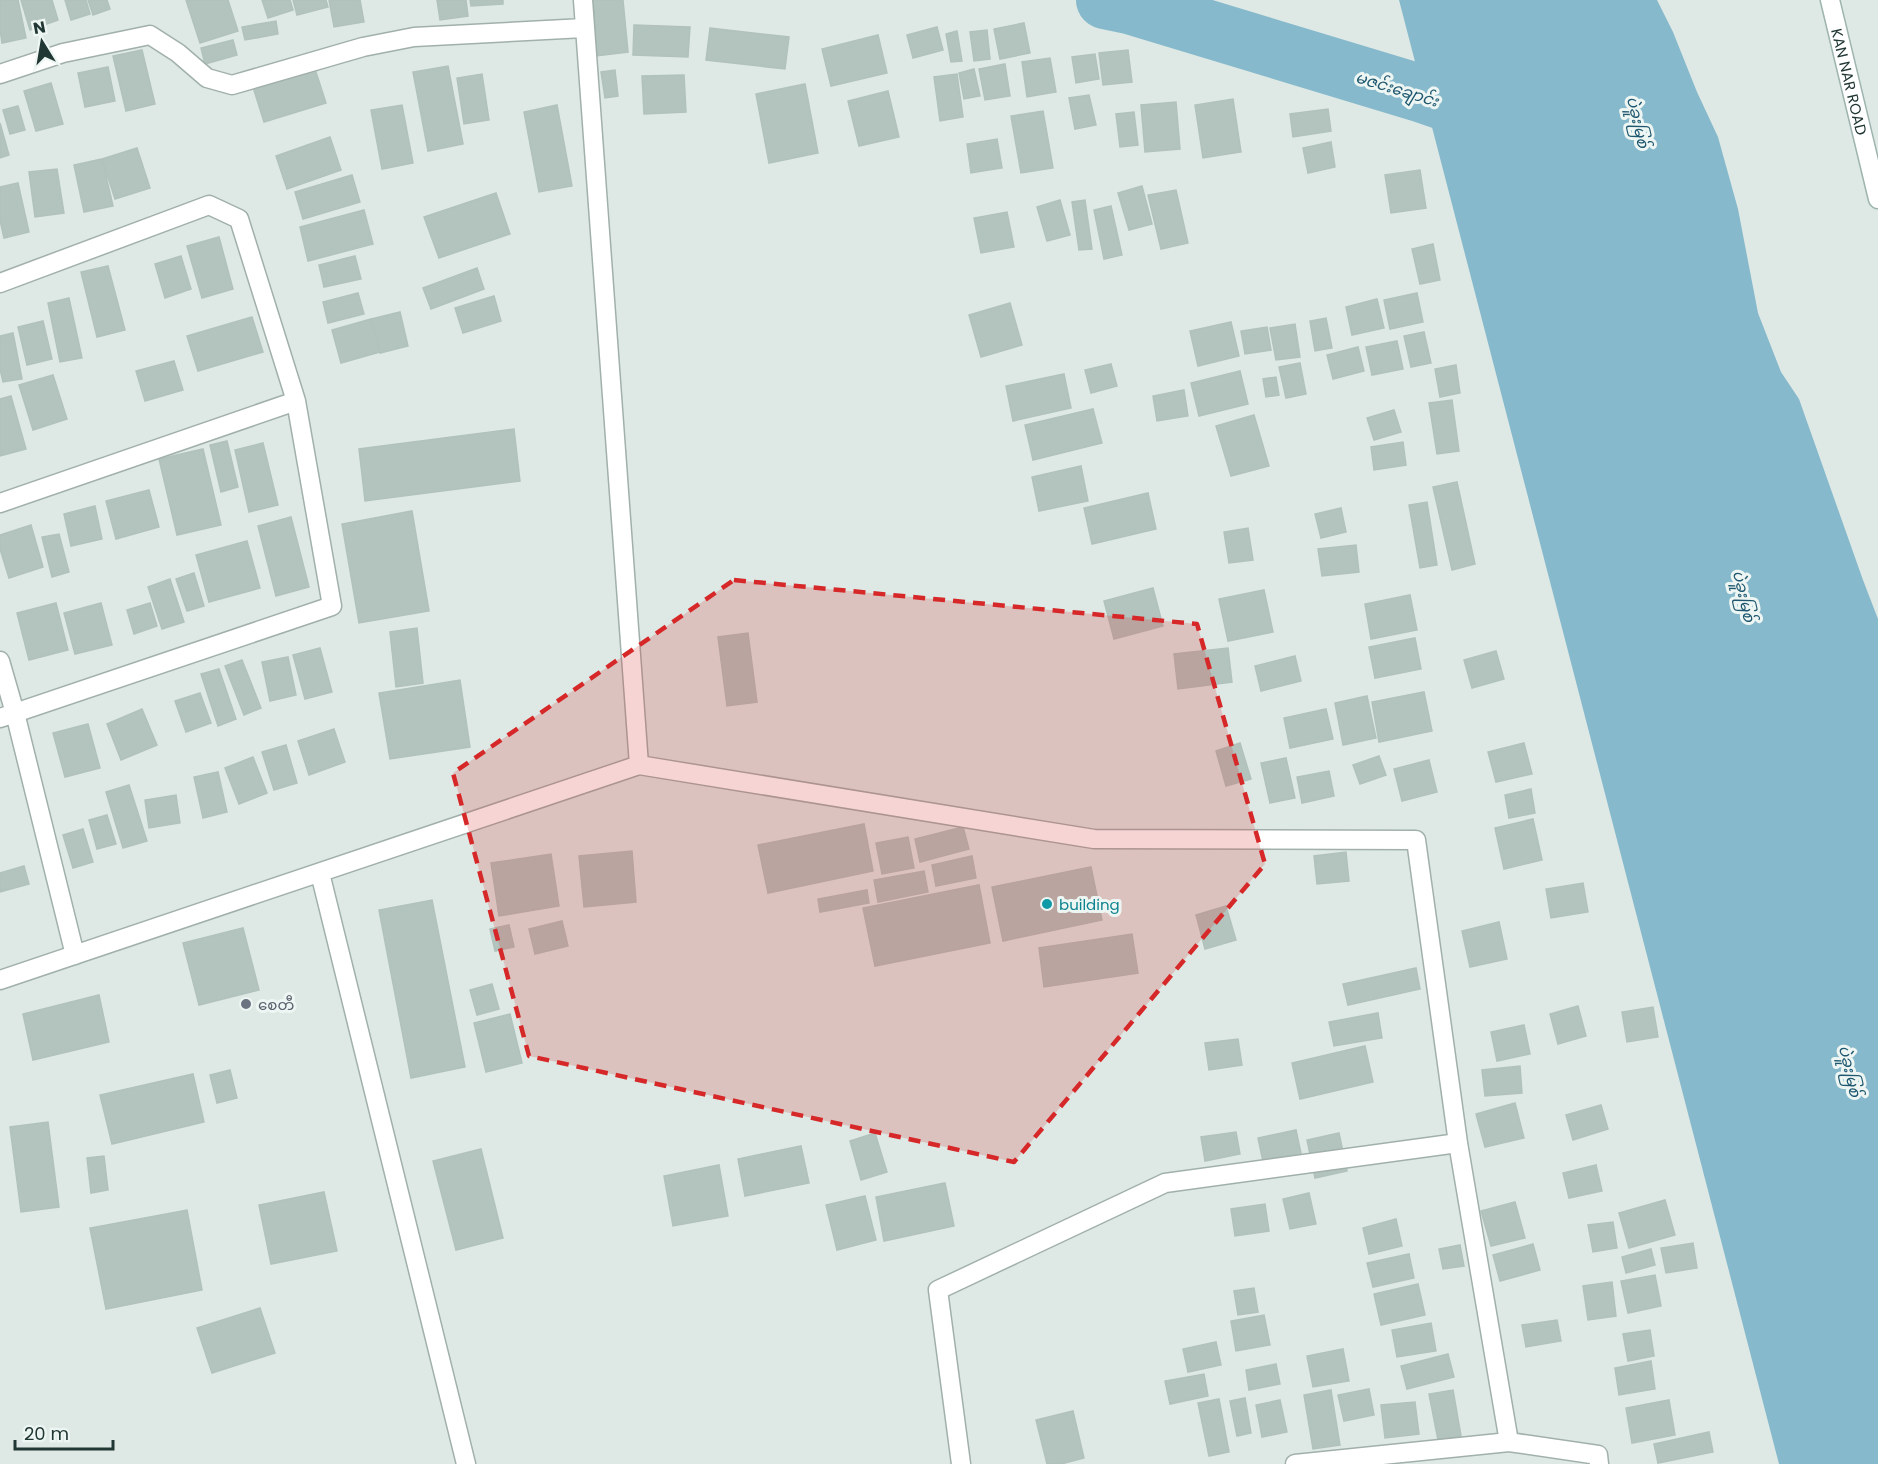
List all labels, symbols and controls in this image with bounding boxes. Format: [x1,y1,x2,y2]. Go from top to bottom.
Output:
north arrow [12,12,72,72]
text: N [31,15,47,40]
street label: KAN NAR ROAD [1827,26,1873,137]
water label: မဇင်းချောင်း [1352,65,1443,115]
water label: ပဲခူးမြစ် [1619,94,1655,152]
water label: ပဲခူးမြစ် [1725,568,1761,626]
place label: building [1059,894,1120,915]
marker: building [1040,897,1054,911]
place label: စေတီ [258,994,294,1015]
marker: စေတီ [239,997,253,1011]
water label: ပဲခူးမြစ် [1831,1043,1867,1101]
scale bar [15,1413,112,1451]
text: 20 m [24,1421,69,1446]

